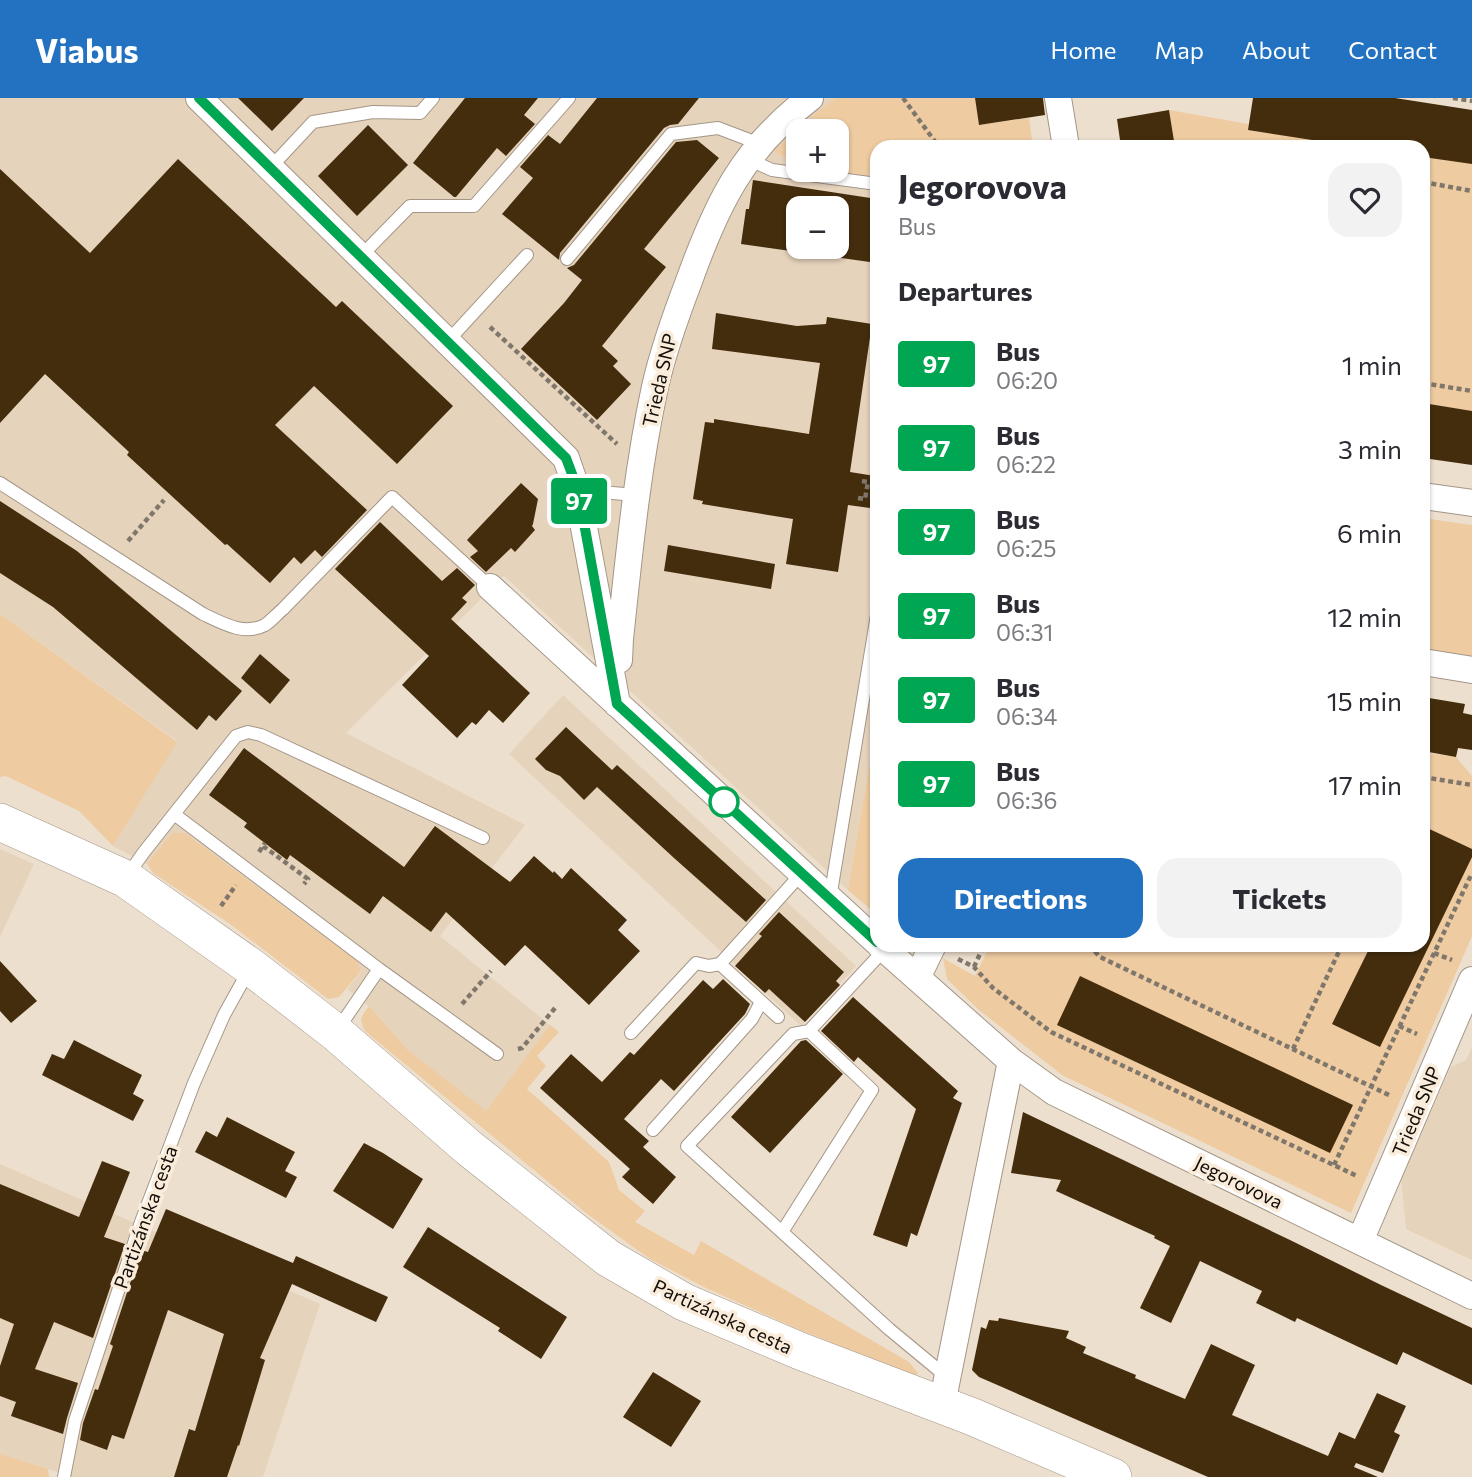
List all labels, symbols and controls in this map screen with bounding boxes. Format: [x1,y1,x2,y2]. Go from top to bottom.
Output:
text: Viabus [35,29,139,70]
text: Home [1051,35,1117,64]
text: Map [1155,35,1204,64]
text: About [1242,35,1310,64]
text: Contact [1348,35,1437,64]
map controls [786,119,849,259]
button: + [786,119,849,182]
button: heart [1328,163,1402,237]
text: Jegorovova [898,165,1067,206]
button: − [786,196,849,259]
text: Bus [898,212,936,240]
text: Departures [898,275,1033,306]
street label: Trieda SNP [637,331,681,429]
text: Bus [996,335,1040,366]
text: 97 [923,349,950,378]
text: 1 min [1342,349,1402,380]
text: 06:20 [996,366,1058,394]
text: Bus [996,419,1040,450]
text: 97 [923,433,950,462]
text: 3 min [1338,433,1402,464]
text: 06:22 [996,450,1056,478]
line badge: 97 [548,478,610,524]
text: 97 [565,486,593,515]
text: Bus [996,503,1040,534]
text: 97 [923,517,950,546]
text: 6 min [1337,517,1402,548]
text: 06:25 [996,534,1056,562]
text: Bus [996,587,1040,618]
text: 97 [923,601,950,630]
text: 12 min [1327,601,1402,632]
text: 06:31 [996,618,1053,646]
text: Bus [996,671,1040,702]
text: 97 [923,685,950,714]
text: 15 min [1327,685,1402,716]
text: 06:34 [996,702,1057,730]
text: Bus [996,755,1040,786]
text: 97 [923,769,950,798]
text: 17 min [1328,769,1402,800]
text: 06:36 [996,786,1057,814]
unlabelled marker [709,787,739,817]
button: Directions [898,858,1143,938]
button: Tickets [1157,858,1402,938]
street label: Trieda SNP [1387,1063,1445,1159]
street label: Partizánska cesta [108,1142,182,1292]
street label: Jegorovova [1191,1151,1287,1213]
street label: Partizánska cesta [650,1274,796,1358]

